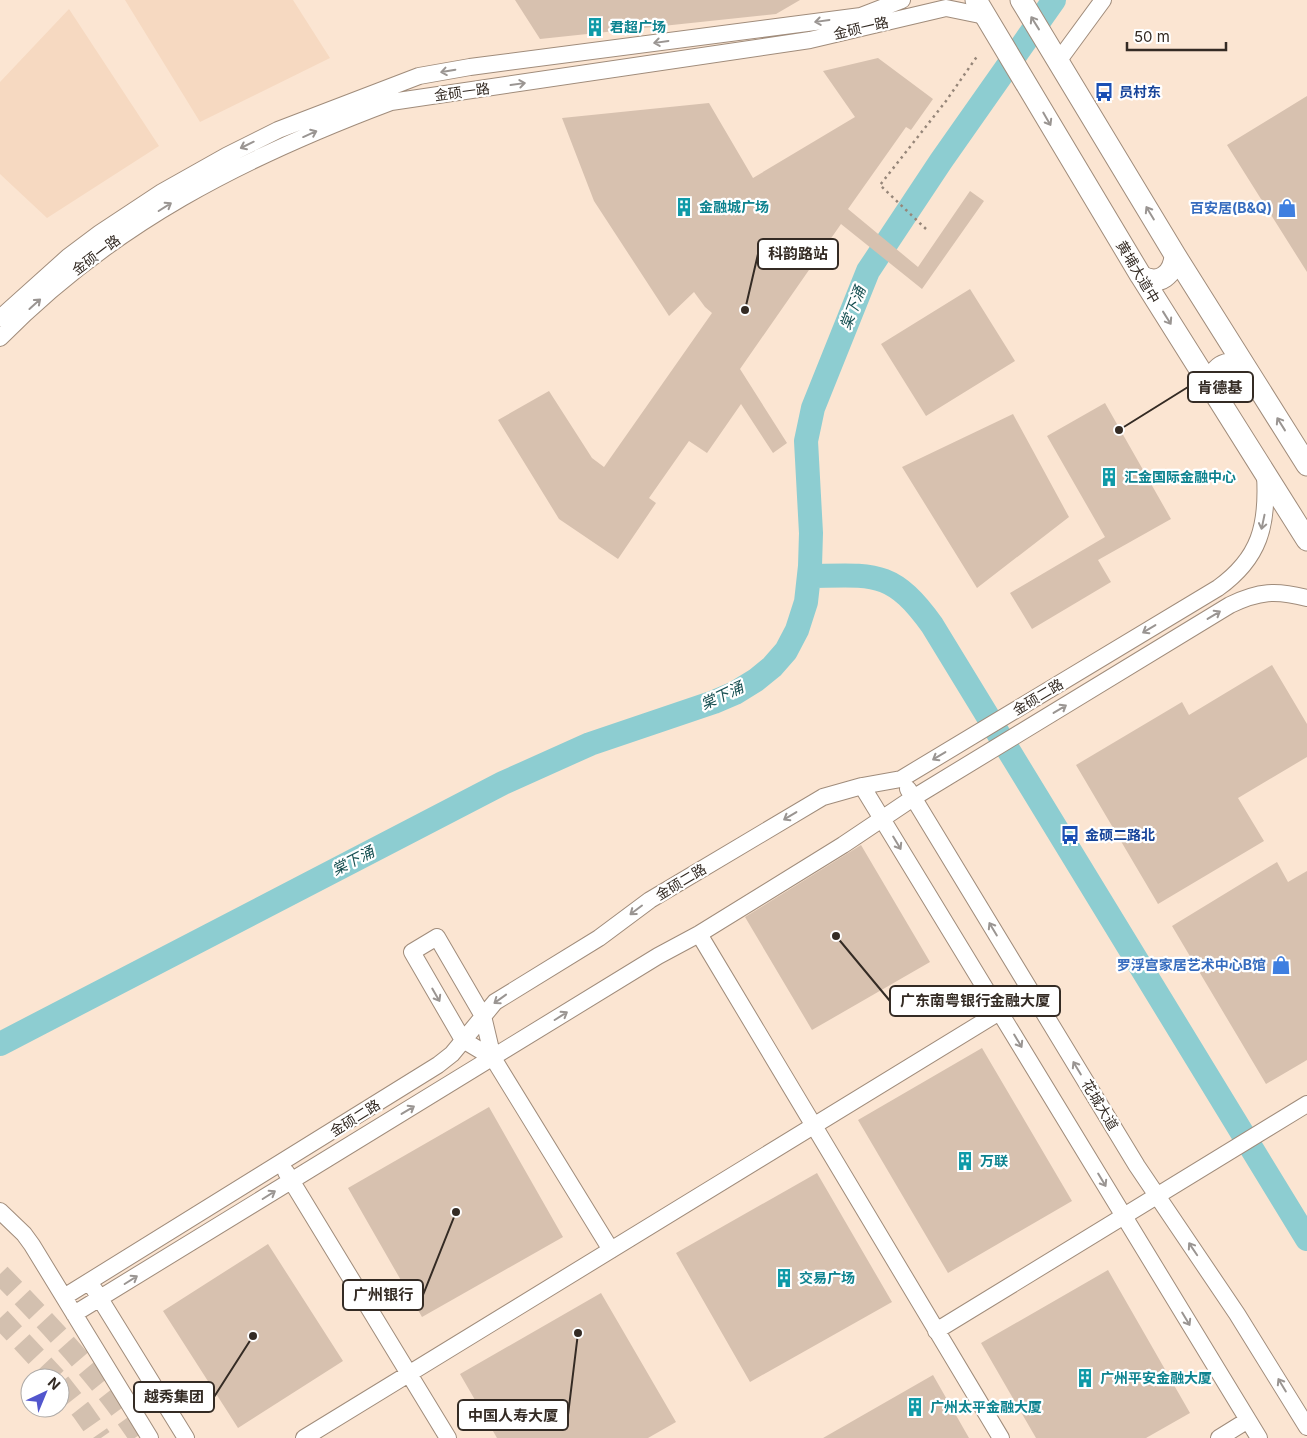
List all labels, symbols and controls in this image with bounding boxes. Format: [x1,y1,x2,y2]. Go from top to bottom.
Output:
street label: 金硕一路 [832,13,890,42]
building icon: 君超广场 [584,16,606,38]
one-way arrow [814,16,830,26]
one-way arrow [1030,16,1040,30]
place label: 君超广场 [610,18,666,35]
scale bar [1127,20,1226,52]
text: 50 m [1134,27,1170,46]
one-way arrow [653,38,669,48]
one-way arrow [440,67,456,76]
one-way arrow [509,78,525,88]
street label: 金硕一路 [433,79,491,104]
bus stop icon: 员村东 [1093,81,1115,103]
place label: 员村东 [1119,83,1161,100]
one-way arrow [1042,111,1052,126]
one-way arrow [302,128,317,138]
one-way arrow [239,140,254,150]
building icon: 金融城广场 [673,196,695,218]
shop icon: 百安居(B&Q) [1276,197,1298,219]
place label: 金融城广场 [699,198,769,215]
place label: 百安居(B&Q) [1190,199,1272,216]
one-way arrow [158,202,172,212]
one-way arrow [1145,206,1155,220]
street label: 金硕一路 [68,231,123,278]
street label: 黄埔大道中 [1113,237,1164,306]
callout: 科韵路站 [758,239,838,269]
text: 科韵路站 [768,244,828,263]
water label: 棠下涌 [836,282,870,332]
one-way arrow [29,299,42,310]
one-way arrow [1162,310,1172,324]
callout: 肯德基 [1188,372,1253,402]
text: 肯德基 [1197,378,1243,397]
one-way arrow [1276,417,1286,431]
building icon: 汇金国际金融中心 [1098,466,1120,488]
place label: 汇金国际金融中心 [1124,468,1236,485]
one-way arrow [1258,514,1267,530]
one-way arrow [1207,610,1221,620]
one-way arrow [1143,625,1157,635]
street label: 金硕二路 [1009,675,1066,718]
water label: 棠下涌 [697,677,748,714]
one-way arrow [1053,703,1067,713]
one-way arrow [932,752,946,762]
one-way arrow [783,812,797,822]
bus stop icon: 金硕二路北 [1059,824,1081,846]
place label: 金硕二路北 [1085,826,1155,843]
one-way arrow [892,835,902,849]
water label: 棠下涌 [328,841,379,879]
street label: 金硕二路 [652,860,709,903]
one-way arrow [629,905,643,915]
one-way arrow [988,922,998,936]
shop icon: 罗浮宫家居艺术中心B馆 [1270,954,1292,976]
place label: 罗浮宫家居艺术中心B馆 [1117,956,1266,973]
callout: 广东南粤银行金融大厦 [890,986,1060,1016]
one-way arrow [432,987,442,1001]
text: 广东南粤银行金融大厦 [900,991,1050,1010]
one-way arrow [494,994,508,1004]
one-way arrow [554,1010,568,1020]
one-way arrow [1013,1034,1023,1048]
one-way arrow [1072,1061,1082,1075]
street label: 花城大道 [1079,1076,1122,1133]
street label: 金硕二路 [326,1096,383,1140]
one-way arrow [400,1104,414,1114]
building icon: 万联 [954,1150,976,1172]
place label: 万联 [980,1152,1008,1169]
one-way arrow [1098,1173,1108,1187]
one-way arrow [262,1189,276,1199]
one-way arrow [1188,1242,1198,1256]
building icon: 交易广场 [773,1267,795,1289]
place label: 交易广场 [799,1269,855,1286]
one-way arrow [123,1274,137,1284]
callout: 广州银行 [343,1280,423,1310]
text: 广州银行 [353,1285,413,1304]
one-way arrow [1182,1312,1192,1326]
building icon: 广州平安金融大厦 [1074,1367,1096,1389]
north arrow [20,1368,70,1418]
place label: 广州平安金融大厦 [1100,1369,1212,1386]
text: N [45,1373,64,1393]
one-way arrow [1276,1378,1286,1392]
callout: 越秀集团 [134,1382,214,1412]
text: 越秀集团 [144,1387,204,1406]
building icon: 广州太平金融大厦 [904,1396,926,1418]
place label: 广州太平金融大厦 [930,1398,1042,1415]
callout: 中国人寿大厦 [458,1400,568,1430]
text: 中国人寿大厦 [468,1406,558,1425]

